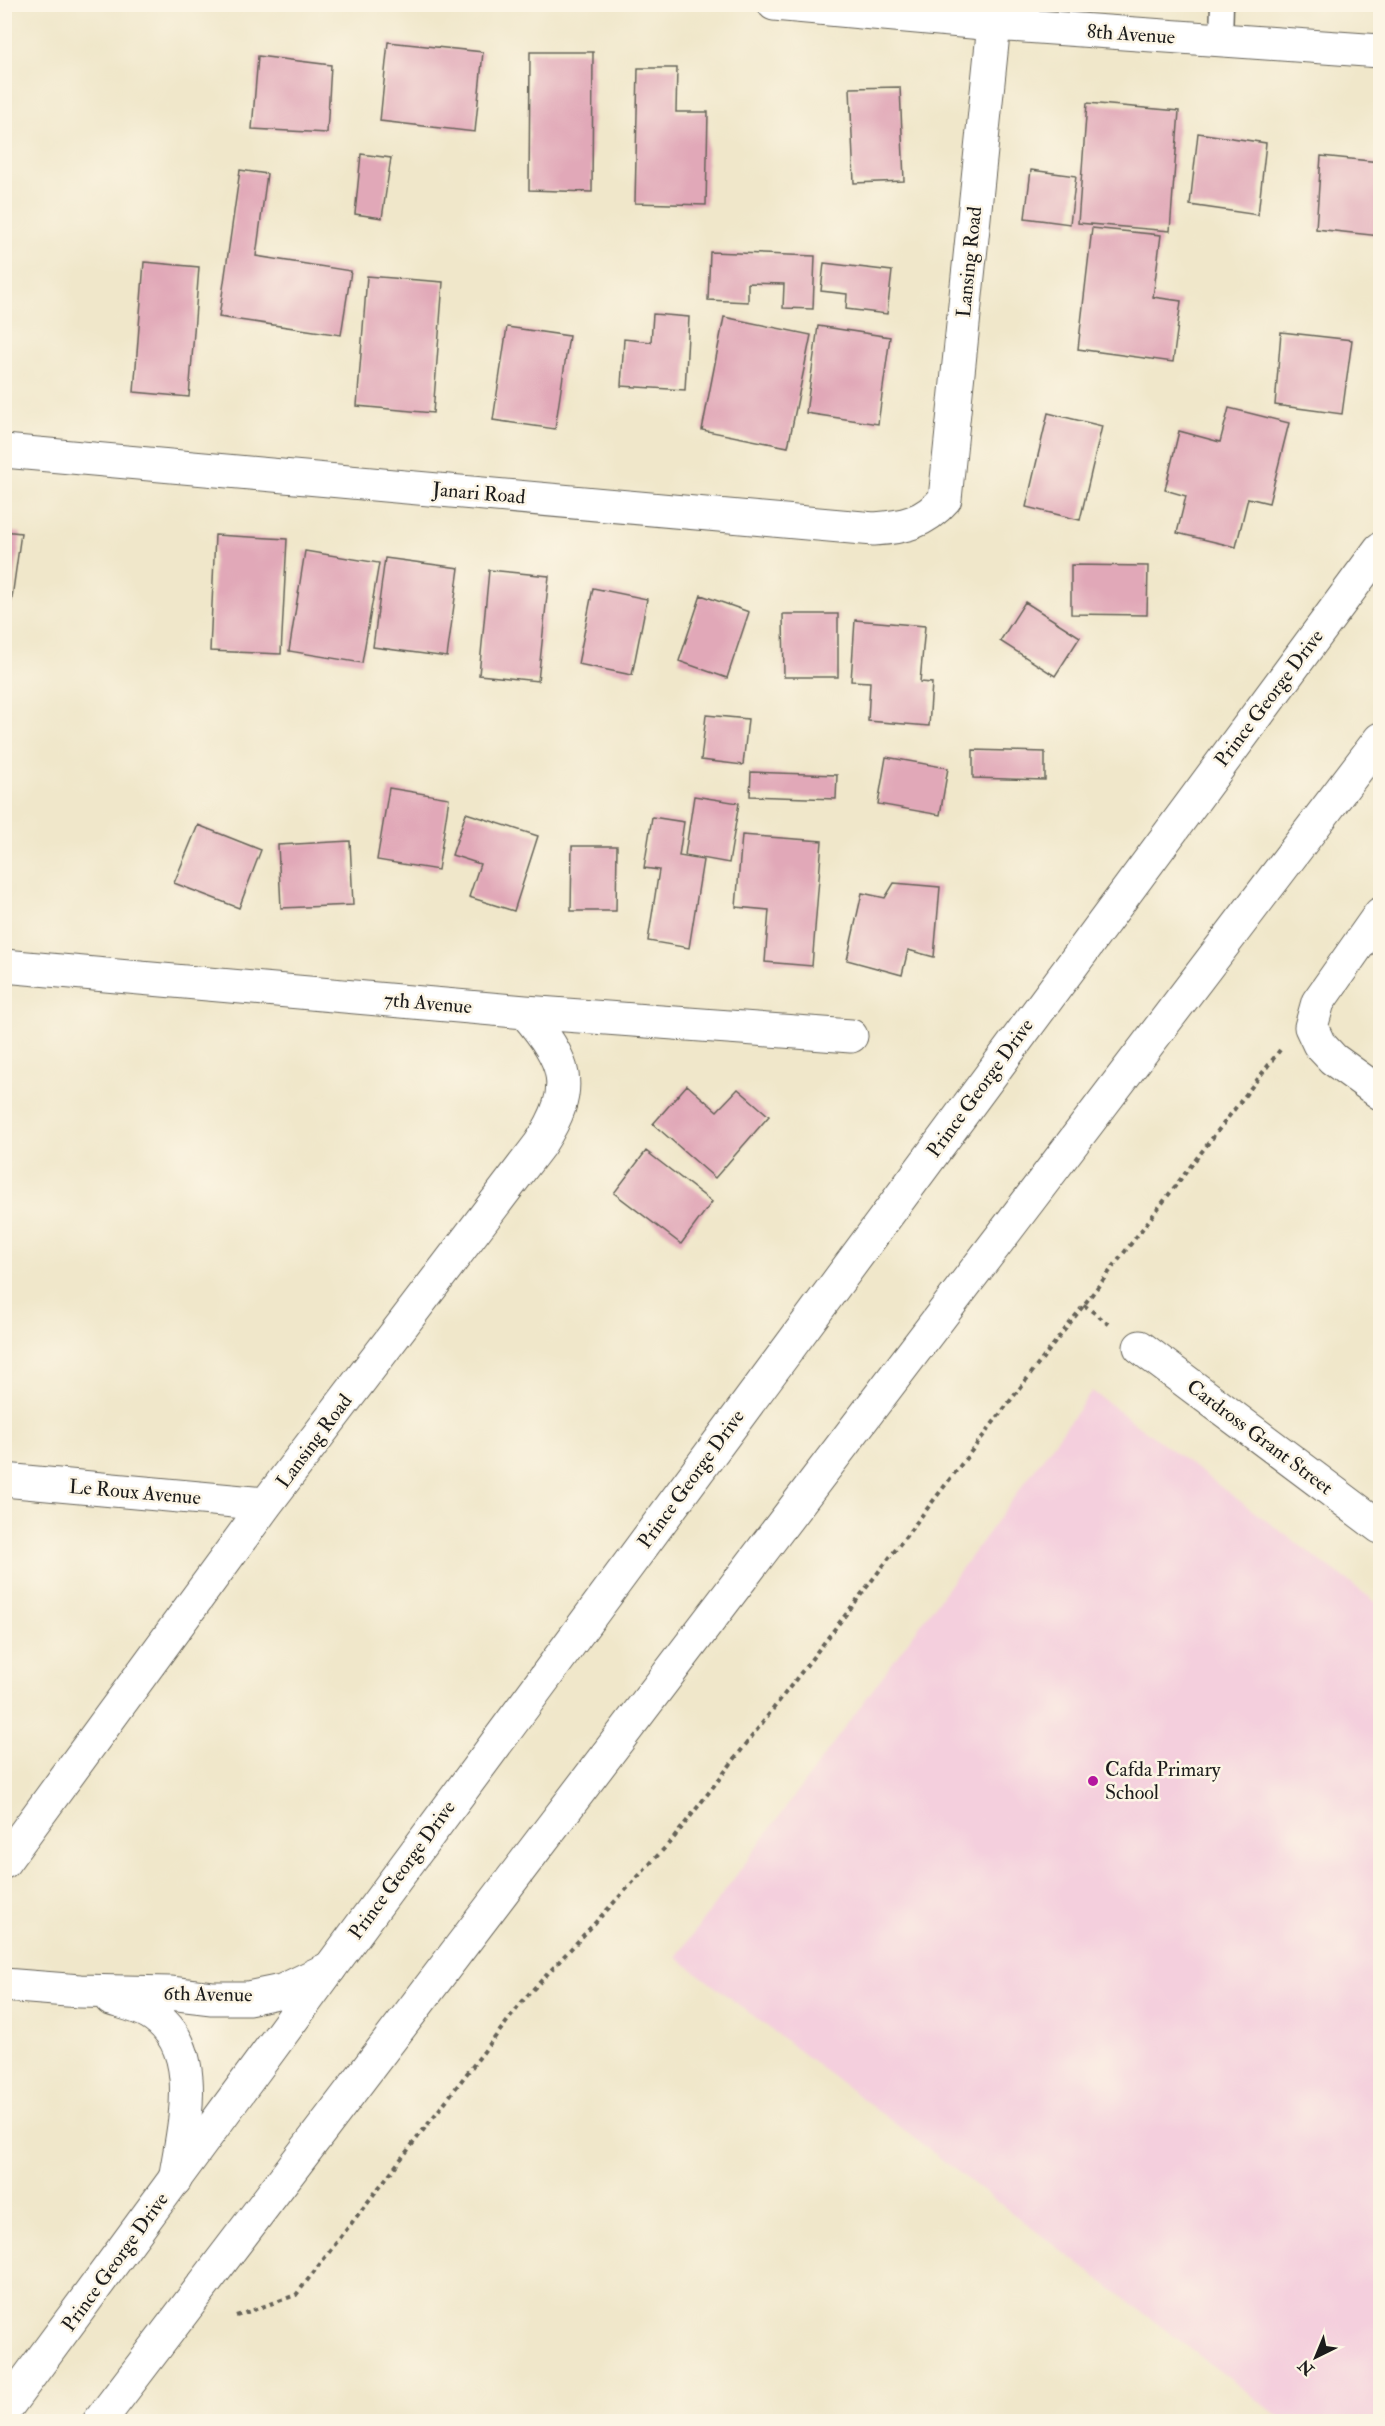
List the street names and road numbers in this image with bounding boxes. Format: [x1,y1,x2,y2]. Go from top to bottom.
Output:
street label: 8th Avenue [1086,18,1176,50]
street label: Lansing Road [951,205,987,319]
street label: Janari Road [430,476,527,510]
street label: Prince George Drive [1209,624,1329,772]
street label: 7th Avenue [383,987,473,1019]
street label: Prince George Drive [921,1014,1039,1162]
street label: Cardross Grant Street [1182,1374,1338,1500]
street label: Lansing Road [270,1389,358,1493]
street label: Prince George Drive [632,1405,750,1553]
street label: Le Roux Avenue [68,1474,202,1510]
street label: Prince George Drive [343,1796,461,1944]
street label: 6th Avenue [163,1981,253,2007]
street label: Prince George Drive [56,2188,174,2336]

